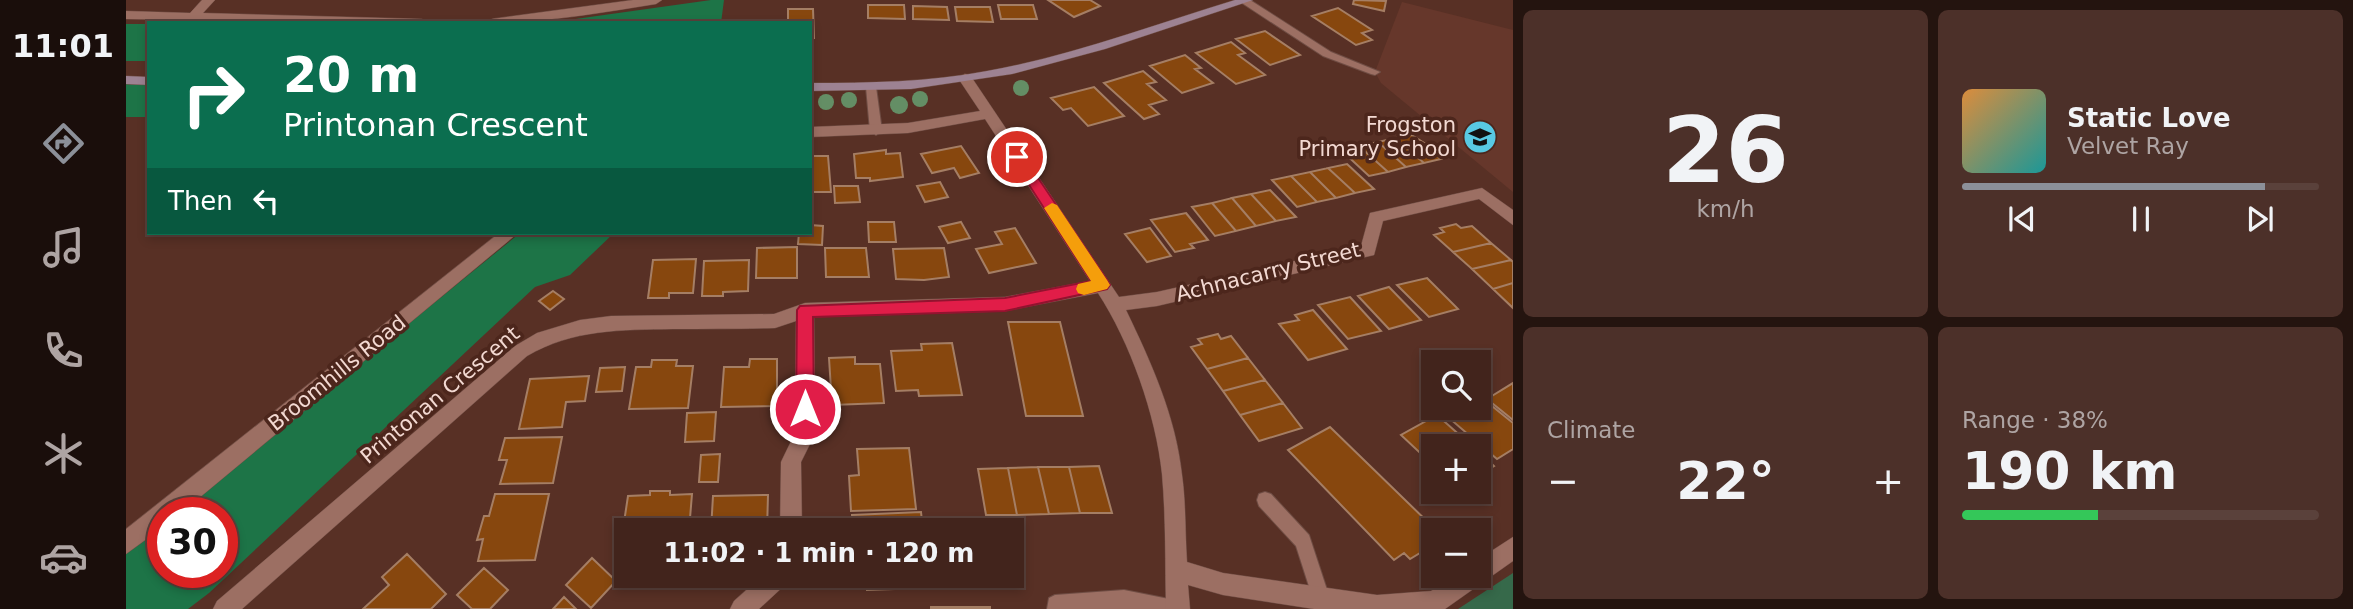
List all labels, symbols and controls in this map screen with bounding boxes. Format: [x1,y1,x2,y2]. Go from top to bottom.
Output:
text: 11:01 [12,27,114,65]
text: 20 m [283,47,419,104]
icon: right [168,49,259,140]
text: 26 [1662,98,1789,203]
text: Static Love [2067,103,2231,133]
text: Printonan Crescent [283,106,588,144]
place label: Frogston Primary School [1298,113,1456,161]
school or university icon: Frogston Primary School [1461,118,1499,156]
icon: directions [39,119,88,168]
pin [987,127,1047,187]
text: Velvet Ray [2067,133,2189,159]
icon: arrive [998,138,1036,176]
icon: left [247,182,285,220]
text: Then [168,186,233,216]
text: km/h [1696,196,1755,222]
icon: previous [2003,200,2041,238]
icon: pause [2122,200,2160,238]
icon: next [2241,200,2279,238]
icon: music [39,223,88,272]
street label: Achnacarry Street [1173,237,1363,307]
street label: Broomhills Road [263,310,411,436]
street label: Printonan Crescent [356,322,524,468]
icon: phone [39,326,88,375]
map controls [1421,350,1491,588]
button: search [1421,350,1491,420]
position arrow [768,372,842,446]
text: Range · 38% [1962,407,2108,433]
text: Climate [1547,417,1636,443]
icon: climate [39,429,88,478]
button: + [1421,434,1491,504]
text: 190 km [1962,441,2177,501]
text: 22° [1676,451,1775,511]
text: − [1547,459,1579,503]
text: + [1872,459,1904,503]
speed limit sign: 30 [147,497,238,588]
button: − [1421,518,1491,588]
icon: car [39,533,88,582]
text: 11:02 · 1 min · 120 m [664,538,974,568]

